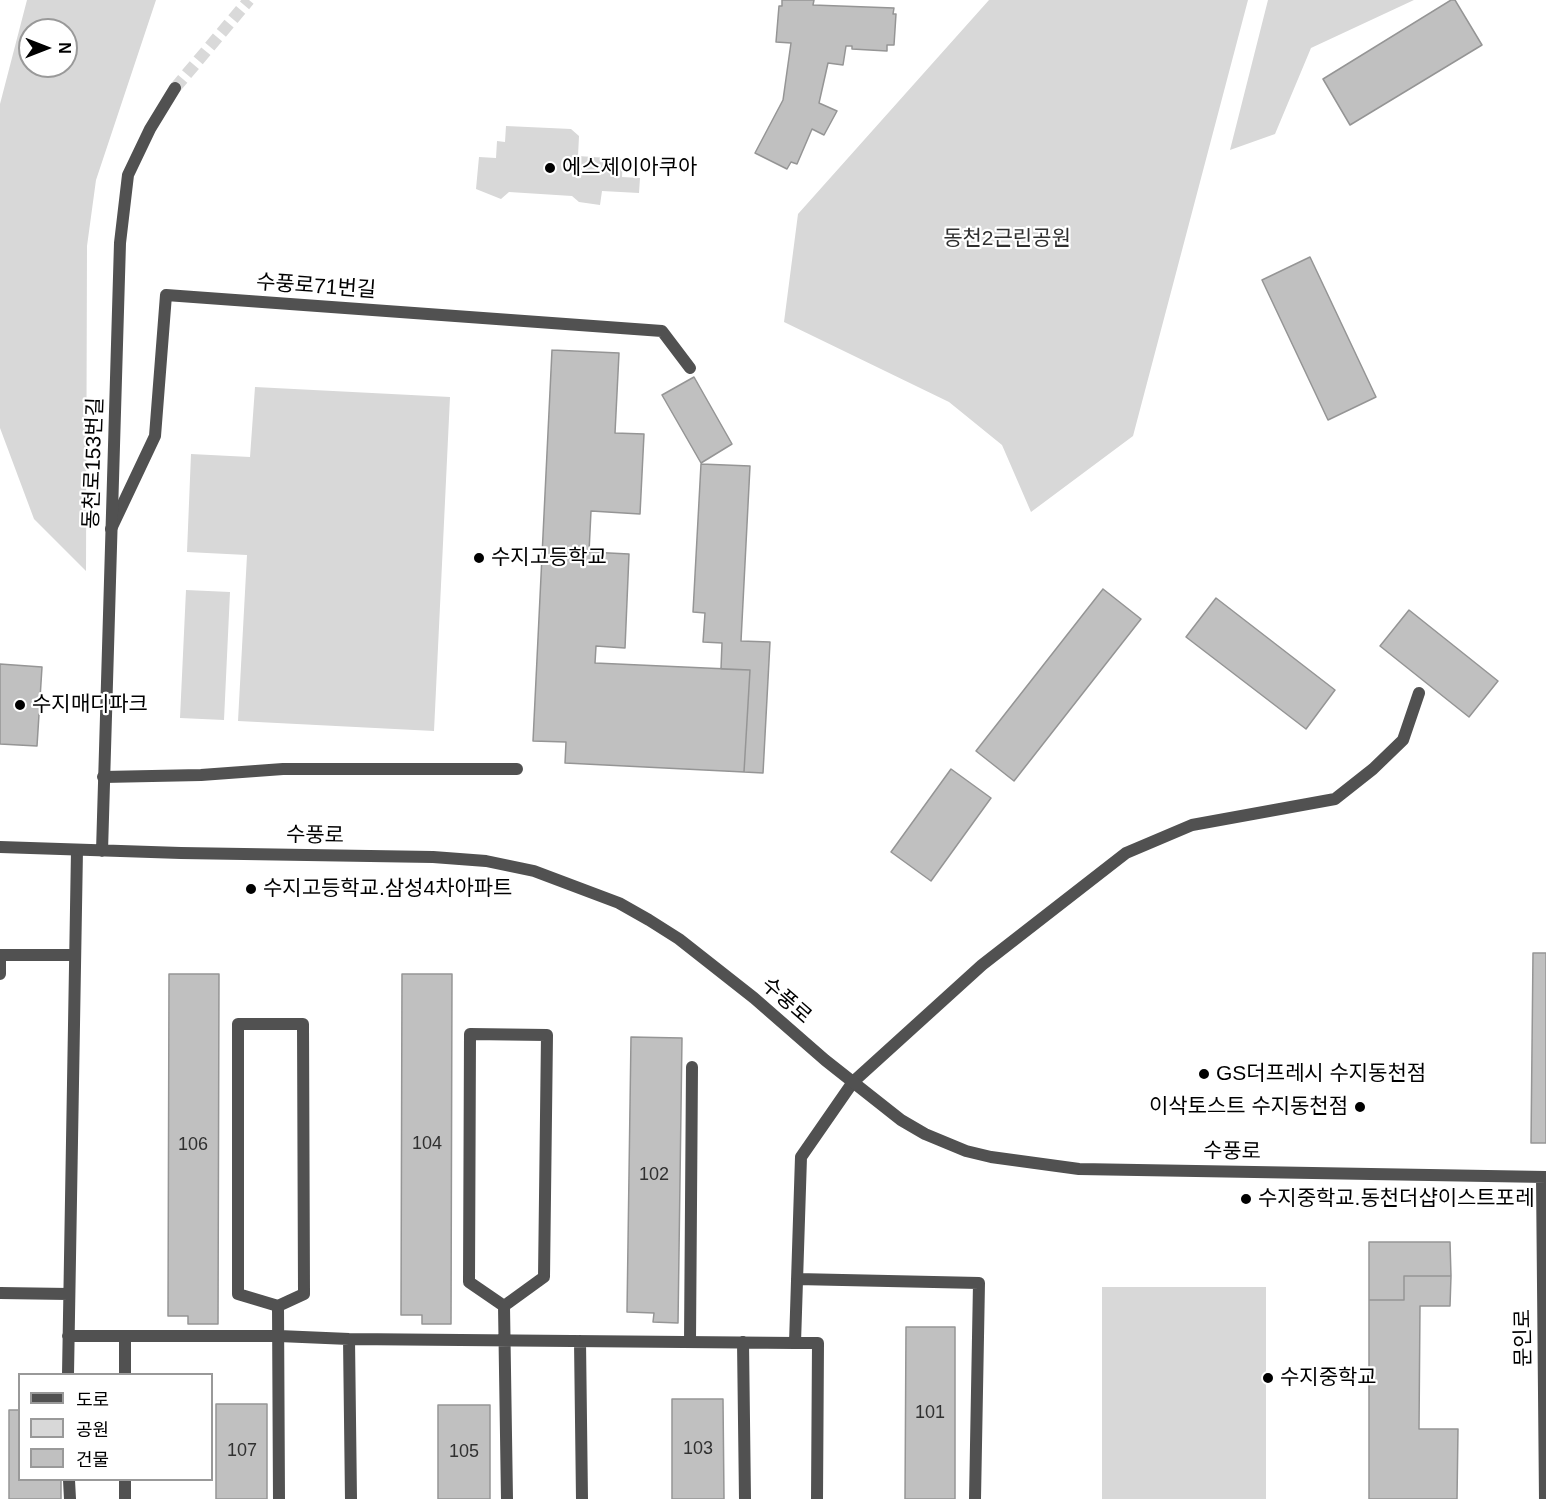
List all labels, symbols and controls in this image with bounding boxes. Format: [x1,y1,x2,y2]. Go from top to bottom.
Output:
north arrow [18,18,78,78]
text: N [56,42,73,54]
place label: 에스제이아쿠아 [562,155,697,181]
marker: 에스제이아쿠아 [543,161,557,175]
park label: 동천2근린공원 [943,226,1071,252]
street label: 수풍로71번길 [255,270,377,304]
street label: 동천로153번길 [79,397,109,529]
place label: 수지고등학교 [491,545,607,571]
marker: 수지고등학교 [472,551,486,565]
place label: 수지매디파크 [32,692,148,718]
marker: 수지매디파크 [13,698,27,712]
street label: 수풍로 [286,823,344,849]
place label: 수지고등학교.삼성4차아파트 [263,876,512,902]
marker: 수지고등학교.삼성4차아파트 [244,882,258,896]
street label: 수풍로 [756,972,816,1030]
place label: GS더프레시 수지동천점 [1216,1061,1426,1087]
marker: GS더프레시 수지동천점 [1197,1067,1211,1081]
place label: 이삭토스트 수지동천점 [1149,1094,1348,1120]
marker: 이삭토스트 수지동천점 [1353,1100,1367,1114]
house number: 104 [412,1133,442,1155]
house number: 106 [178,1134,208,1156]
street label: 수풍로 [1203,1139,1261,1165]
house number: 102 [639,1164,669,1186]
place label: 수지중학교.동천더샵이스트포레 [1258,1186,1534,1212]
marker: 수지중학교.동천더샵이스트포레 [1239,1192,1253,1206]
street label: 문인로 [1511,1309,1537,1367]
place label: 수지중학교 [1280,1365,1377,1391]
marker: 수지중학교 [1261,1371,1275,1385]
legend [18,1373,213,1481]
text: 도로 [76,1390,109,1410]
house number: 101 [915,1402,945,1424]
text: 공원 [76,1420,109,1440]
house number: 103 [683,1438,713,1460]
house number: 107 [227,1440,257,1462]
house number: 105 [449,1441,479,1463]
text: 건물 [76,1450,109,1470]

